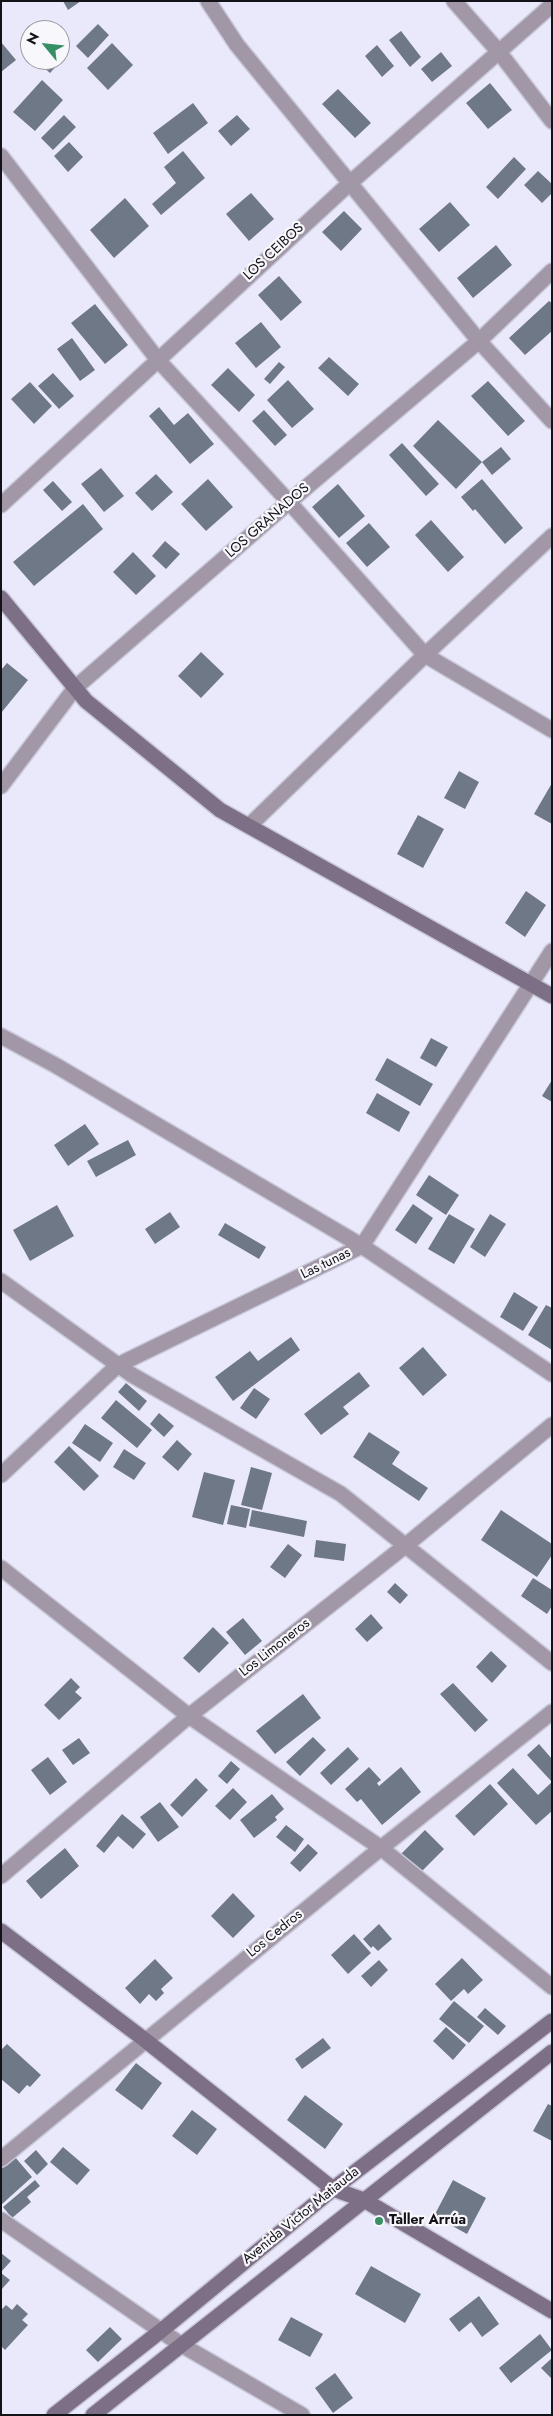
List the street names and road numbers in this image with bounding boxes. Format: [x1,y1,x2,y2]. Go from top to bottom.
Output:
street label: LOS CEIBOS [240,220,308,284]
street label: LOS GRANADOS [223,480,313,562]
street label: Las tunas [298,1245,354,1283]
street label: Los Limoneros [236,1615,314,1681]
street label: Los Cedros [244,1907,306,1961]
street label: Avenida Victor Matiauda [239,2164,363,2268]

